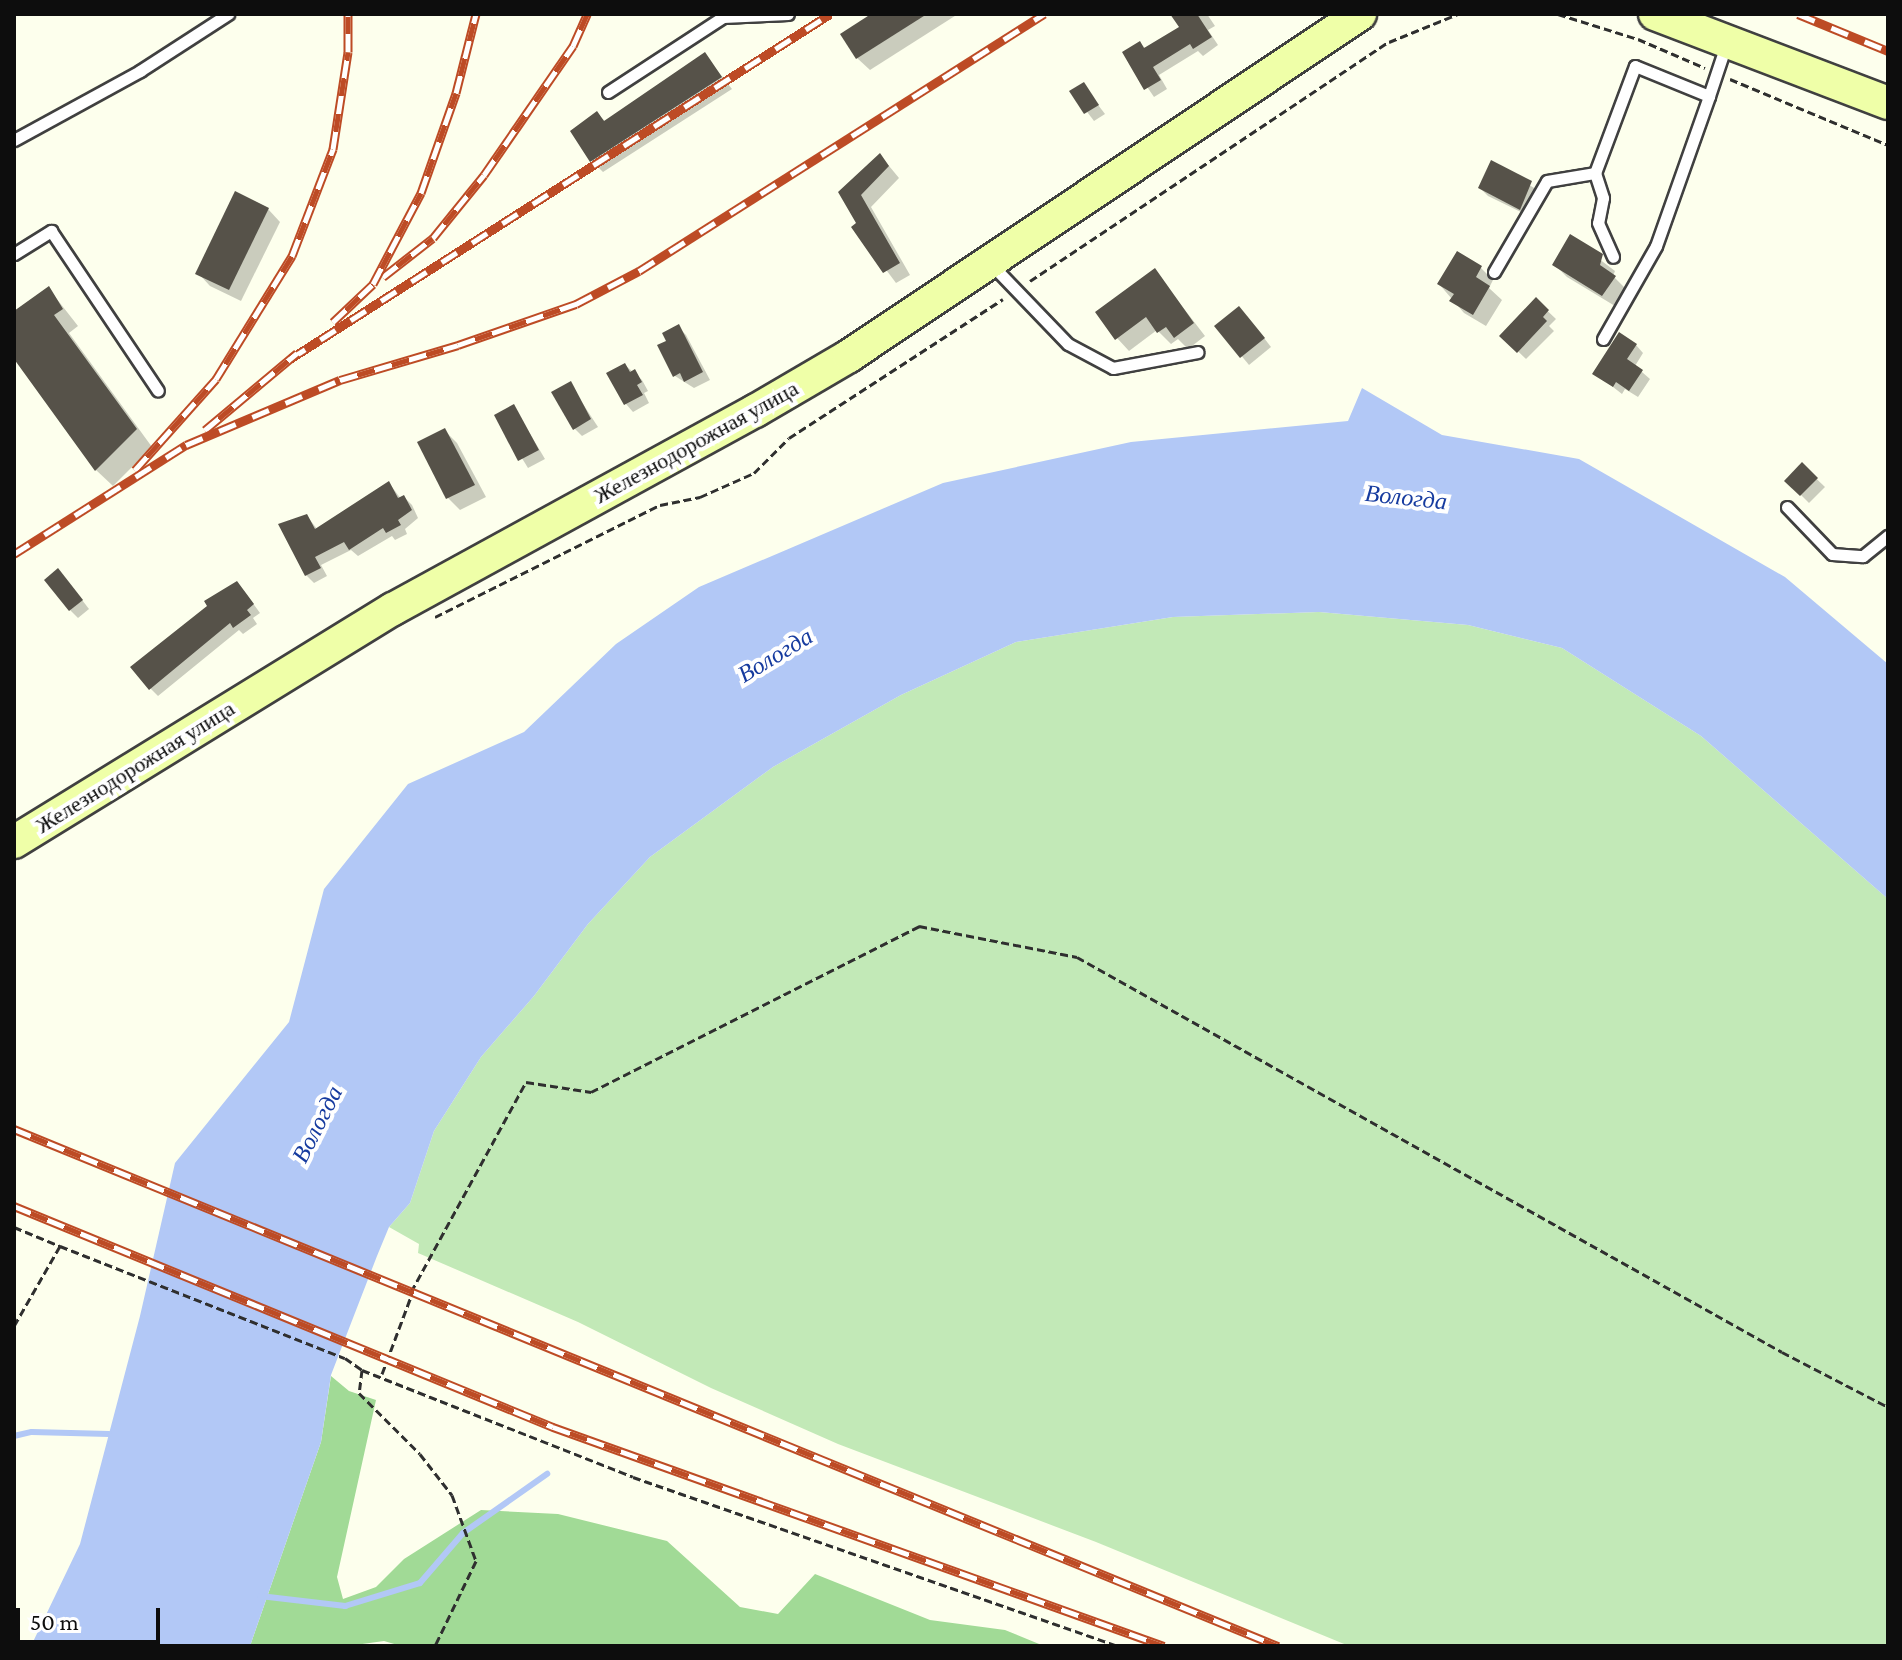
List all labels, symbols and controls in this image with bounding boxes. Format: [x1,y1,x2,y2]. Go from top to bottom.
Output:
street label: Железнодорожная улица [589,375,803,509]
water label: Вологда [1364,478,1448,516]
water label: Вологда [732,621,818,689]
street label: Железнодорожная улица [31,695,239,839]
water label: Вологда [285,1081,349,1167]
scale bar [20,1592,164,1642]
text: 50 m [30,1608,79,1635]

